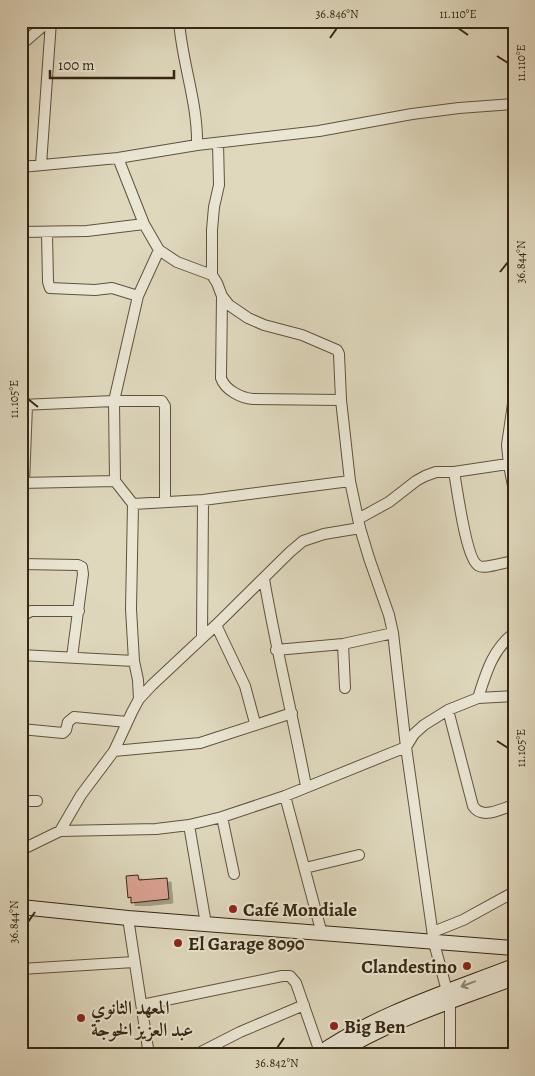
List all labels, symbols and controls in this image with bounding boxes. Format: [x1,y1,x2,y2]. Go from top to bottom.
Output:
text: 36.846°N [315,6,359,22]
text: 11.110°E [439,6,477,22]
text: 11.110°E [513,44,529,82]
scale bar [50,48,174,80]
text: 100 m [58,55,95,75]
text: 36.844°N [513,240,529,284]
text: 11.105°E [6,380,22,418]
text: 11.105°E [513,729,529,767]
place label: Café Mondiale [243,897,357,923]
text: 36.844°N [6,900,22,944]
marker: Café Mondiale [227,903,239,915]
place label: El Garage 8090 [188,931,305,957]
marker: El Garage 8090 [172,937,184,949]
place label: Clandestino [361,954,457,980]
marker: Clandestino [461,960,473,972]
one-way arrow [461,980,476,989]
place label: المعهد الثانوي عبد العزيز الخوجة [91,995,193,1043]
marker: المعهد الثانوي عبد العزيز الخوجة [75,1012,87,1024]
place label: Big Ben [344,1014,406,1040]
marker: Big Ben [328,1020,340,1032]
text: 36.842°N [255,1055,299,1071]

